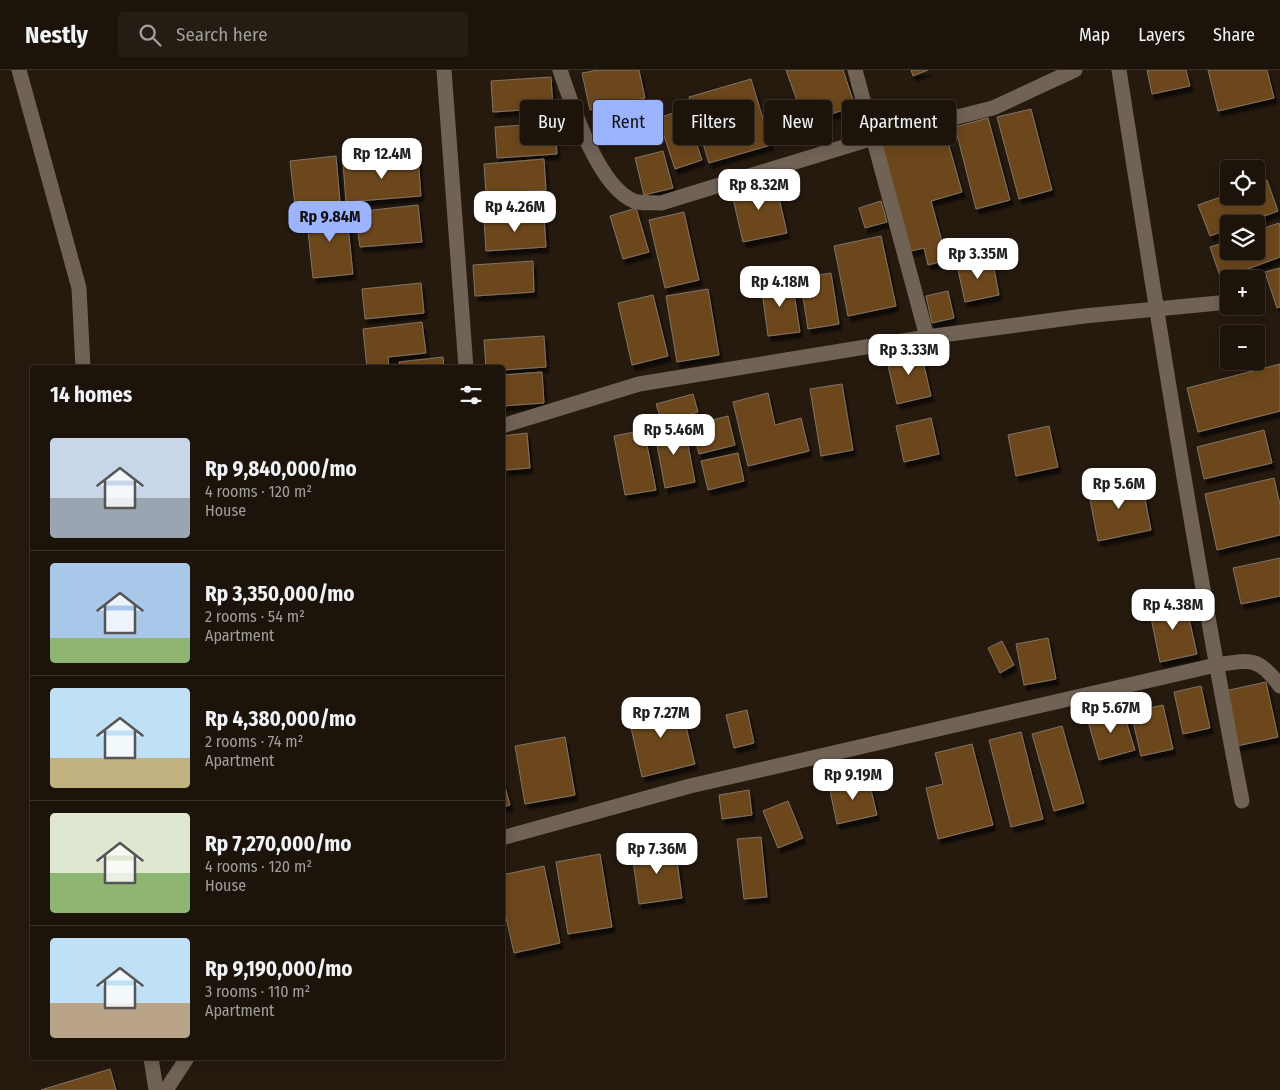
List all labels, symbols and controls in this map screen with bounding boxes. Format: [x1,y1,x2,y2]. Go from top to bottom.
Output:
search box [118,12,468,57]
text: Nestly [25,21,88,49]
icon: search [136,21,164,49]
text: Search here [176,23,268,46]
text: Map [1079,24,1110,46]
text: Layers [1138,24,1185,46]
text: Share [1213,24,1255,46]
chip: Buy [520,100,583,145]
chip: Rent [593,100,663,145]
chip: Filters [673,100,754,145]
chip: New [764,100,832,145]
chip: Apartment [842,100,956,145]
pin: Rp 12.4M [330,138,434,180]
text: Rp 12.4M [353,144,411,163]
map controls [1220,160,1265,370]
button: locate [1220,160,1265,205]
pin: Rp 8.32M [707,168,811,211]
text: Rp 8.32M [729,175,789,194]
pin: Rp 4.26M [463,190,567,233]
text: Rp 4.26M [485,197,545,216]
pin: Rp 9.84M [278,200,382,243]
text: Rp 9.84M [299,207,361,226]
button: layers [1220,215,1265,260]
pin: Rp 3.35M [926,238,1030,280]
text: Rp 3.35M [948,244,1008,263]
pin: Rp 4.18M [728,266,832,308]
button: + [1220,270,1265,315]
text: Rp 4.18M [751,272,809,291]
button: − [1220,325,1265,370]
pin: Rp 3.33M [857,334,961,376]
text: Rp 3.33M [879,340,939,359]
icon: filters [457,381,485,409]
text: 14 homes [50,382,132,408]
pin: Rp 5.46M [622,414,726,456]
text: Rp 5.46M [644,420,704,439]
text: Rp 9,840,000/mo [205,456,357,482]
icon: home [90,458,150,518]
pin: Rp 5.6M [1073,468,1165,510]
text: Rp 5.6M [1093,474,1145,493]
text: 4 rooms · 120 m² [205,482,312,501]
text: House [205,501,246,520]
text: Rp 3,350,000/mo [205,581,355,607]
icon: home [90,583,150,643]
pin: Rp 4.38M [1121,588,1225,631]
text: Rp 4.38M [1143,595,1203,614]
text: 2 rooms · 54 m² [205,607,305,626]
text: Apartment [205,626,274,645]
pin: Rp 5.67M [1059,692,1163,734]
pin: Rp 7.27M [609,696,713,739]
text: Rp 5.67M [1082,698,1140,717]
text: Rp 7.27M [632,703,690,722]
text: Rp 4,380,000/mo [205,706,356,732]
icon: home [90,708,150,768]
text: 2 rooms · 74 m² [205,732,303,751]
text: Apartment [205,751,274,770]
pin: Rp 9.19M [801,758,905,801]
text: Rp 9.19M [824,765,882,784]
text: Rp 7,270,000/mo [205,831,351,857]
pin: Rp 7.36M [605,832,709,875]
icon: home [90,833,150,893]
text: Rp 7.36M [627,839,687,858]
text: 4 rooms · 120 m² [205,857,312,876]
text: House [205,876,246,895]
text: Rp 9,190,000/mo [205,956,353,982]
icon: home [90,958,150,1018]
text: 3 rooms · 110 m² [205,982,310,1001]
text: Apartment [205,1001,274,1020]

